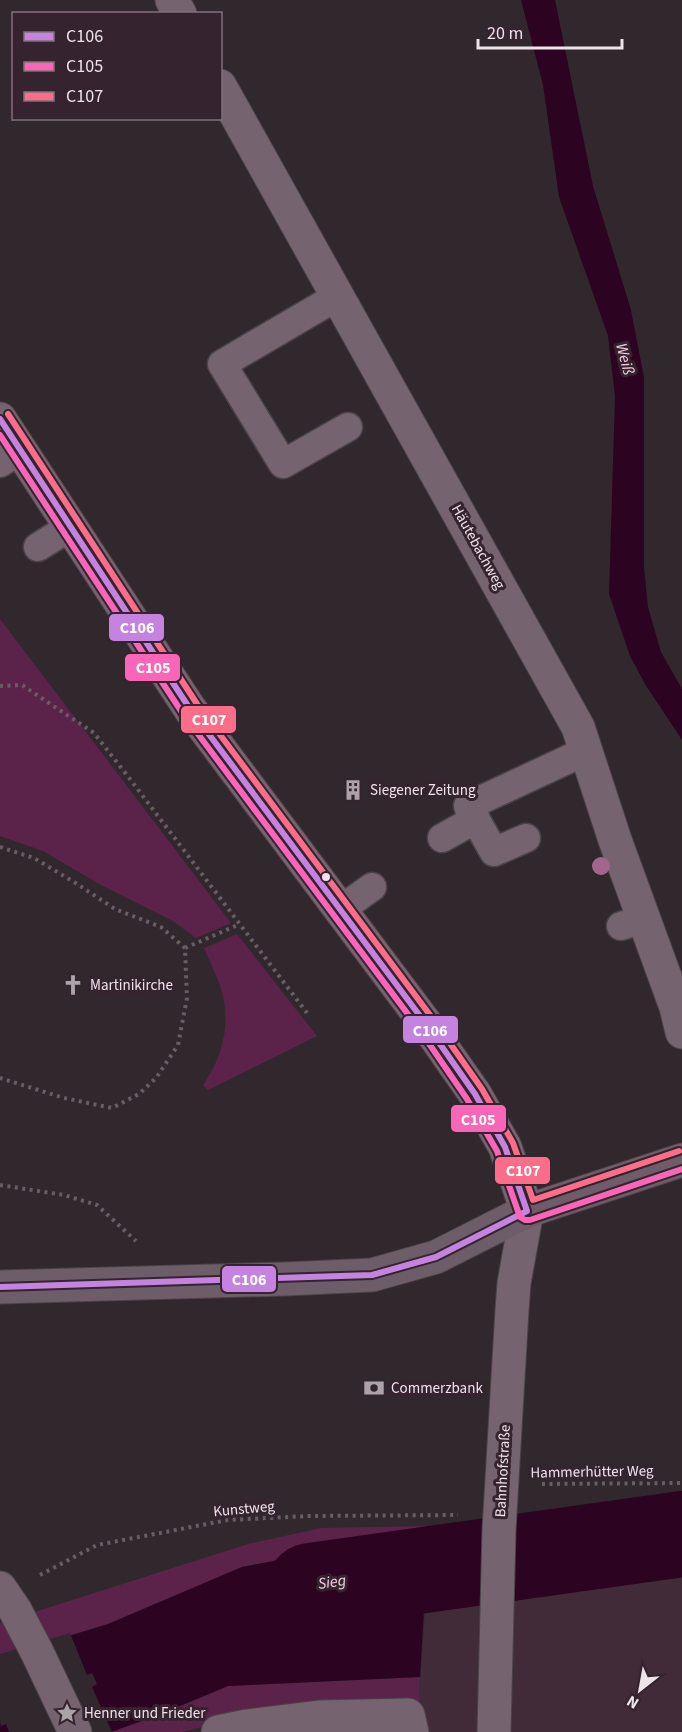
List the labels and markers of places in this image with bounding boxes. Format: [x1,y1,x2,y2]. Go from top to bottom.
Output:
building icon: Siegener Zeitung [341,778,365,802]
place label: Siegener Zeitung [370,780,476,801]
unlabelled marker [320,871,332,883]
church icon: Martinikirche [61,973,85,997]
place label: Martinikirche [90,975,173,996]
bank icon: Commerzbank [362,1376,386,1400]
place label: Commerzbank [391,1378,483,1399]
place icon: Henner und Frieder [55,1701,79,1725]
place label: Henner und Frieder [84,1703,206,1724]

